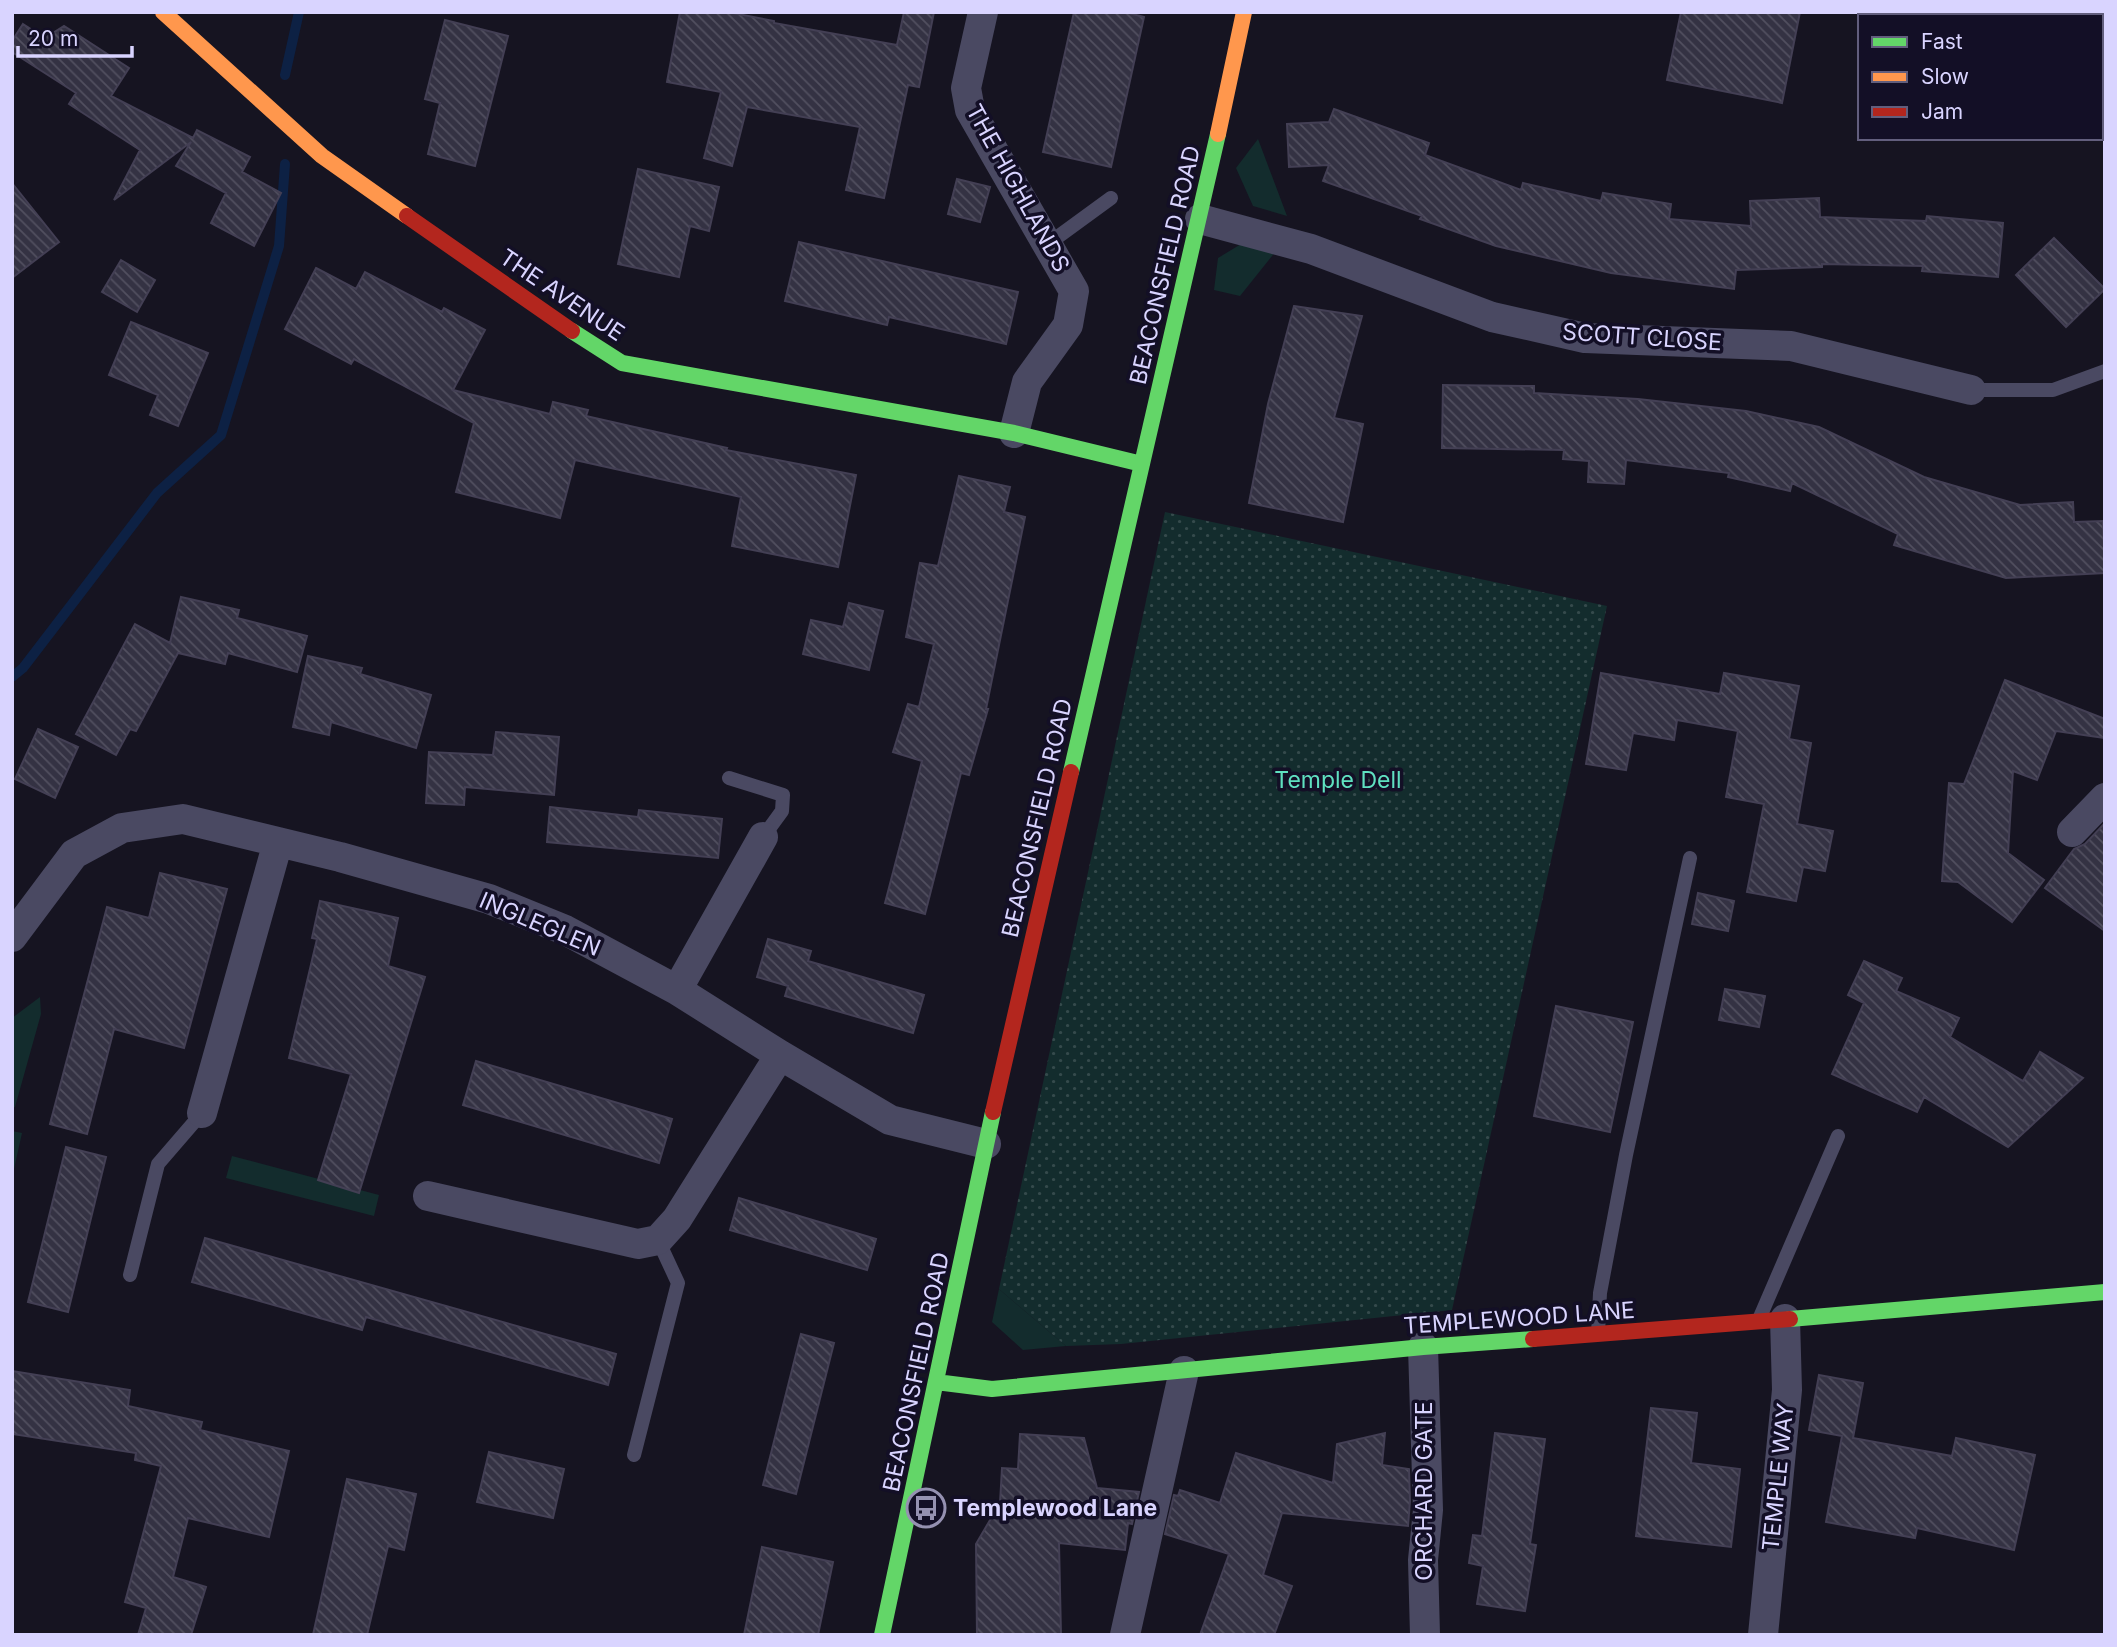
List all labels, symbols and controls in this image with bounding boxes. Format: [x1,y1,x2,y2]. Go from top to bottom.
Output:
scale bar [18,14,131,58]
legend [1858,14,2103,140]
text: 20 m [28,26,78,51]
text: Fast [1921,29,1963,54]
text: Slow [1921,64,1969,89]
street label: THE HIGHLANDS [960,99,1076,277]
text: Jam [1921,99,1963,124]
street label: BEACONSFIELD ROAD [1124,143,1206,387]
street label: THE AVENUE [494,243,630,347]
street label: SCOTT CLOSE [1561,317,1723,357]
street label: BEACONSFIELD ROAD [996,696,1078,940]
park label: Temple Dell [1274,766,1402,794]
street label: INGLEGLEN [475,886,605,962]
street label: BEACONSFIELD ROAD [877,1250,955,1494]
street label: TEMPLEWOOD LANE [1402,1296,1636,1340]
street label: ORCHARD GATE [1410,1401,1438,1581]
street label: TEMPLE WAY [1756,1401,1800,1552]
bus stop icon: Templewood Lane [905,1487,947,1529]
place label: Templewood Lane [953,1494,1157,1522]

